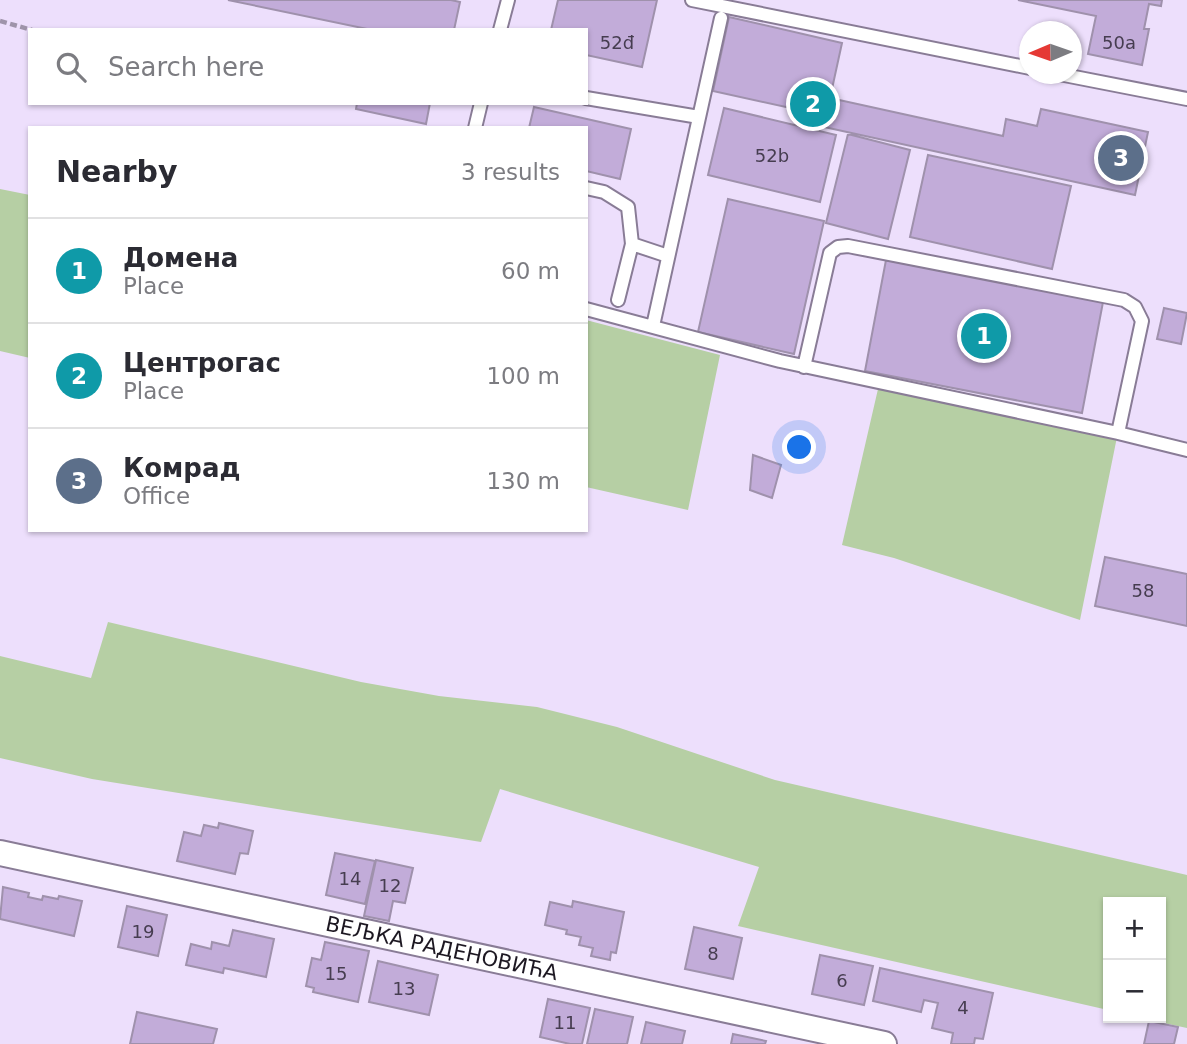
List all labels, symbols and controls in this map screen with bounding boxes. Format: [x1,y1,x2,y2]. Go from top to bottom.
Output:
north arrow [1019,21,1082,84]
search box [28,28,588,105]
house number: 52đ [600,32,635,53]
house number: 50a [1102,32,1136,53]
icon: search [52,48,90,86]
text: Search here [108,52,264,82]
pin: 2 [790,78,836,130]
pin: 3 [1098,132,1144,184]
house number: 52b [755,145,789,166]
text: Nearby [56,154,178,189]
text: 3 results [461,159,560,185]
text: Домена [123,243,238,273]
text: 1 [71,258,87,284]
text: 60 m [501,258,560,284]
text: Place [123,273,184,299]
pin: 1 [961,310,1007,362]
text: Центрогас [123,348,281,378]
text: 2 [71,363,87,389]
text: 100 m [486,363,560,389]
text: Place [123,378,184,404]
your location [782,430,816,464]
text: Комрад [123,453,241,483]
text: 3 [71,468,87,494]
text: 130 m [486,468,560,494]
text: Office [123,483,190,509]
house number: 58 [1132,580,1154,601]
house number: 14 [339,868,361,889]
house number: 12 [379,875,401,896]
map controls [1103,897,1166,1023]
button: + [1103,897,1166,960]
street label: ВЕЉКА РАДЕНОВИЋА [324,912,561,985]
house number: 19 [132,921,154,942]
house number: 8 [707,943,719,964]
button: − [1103,960,1166,1023]
house number: 15 [325,963,347,984]
house number: 6 [836,970,848,991]
house number: 13 [393,978,415,999]
house number: 4 [957,997,969,1018]
house number: 11 [554,1012,576,1033]

